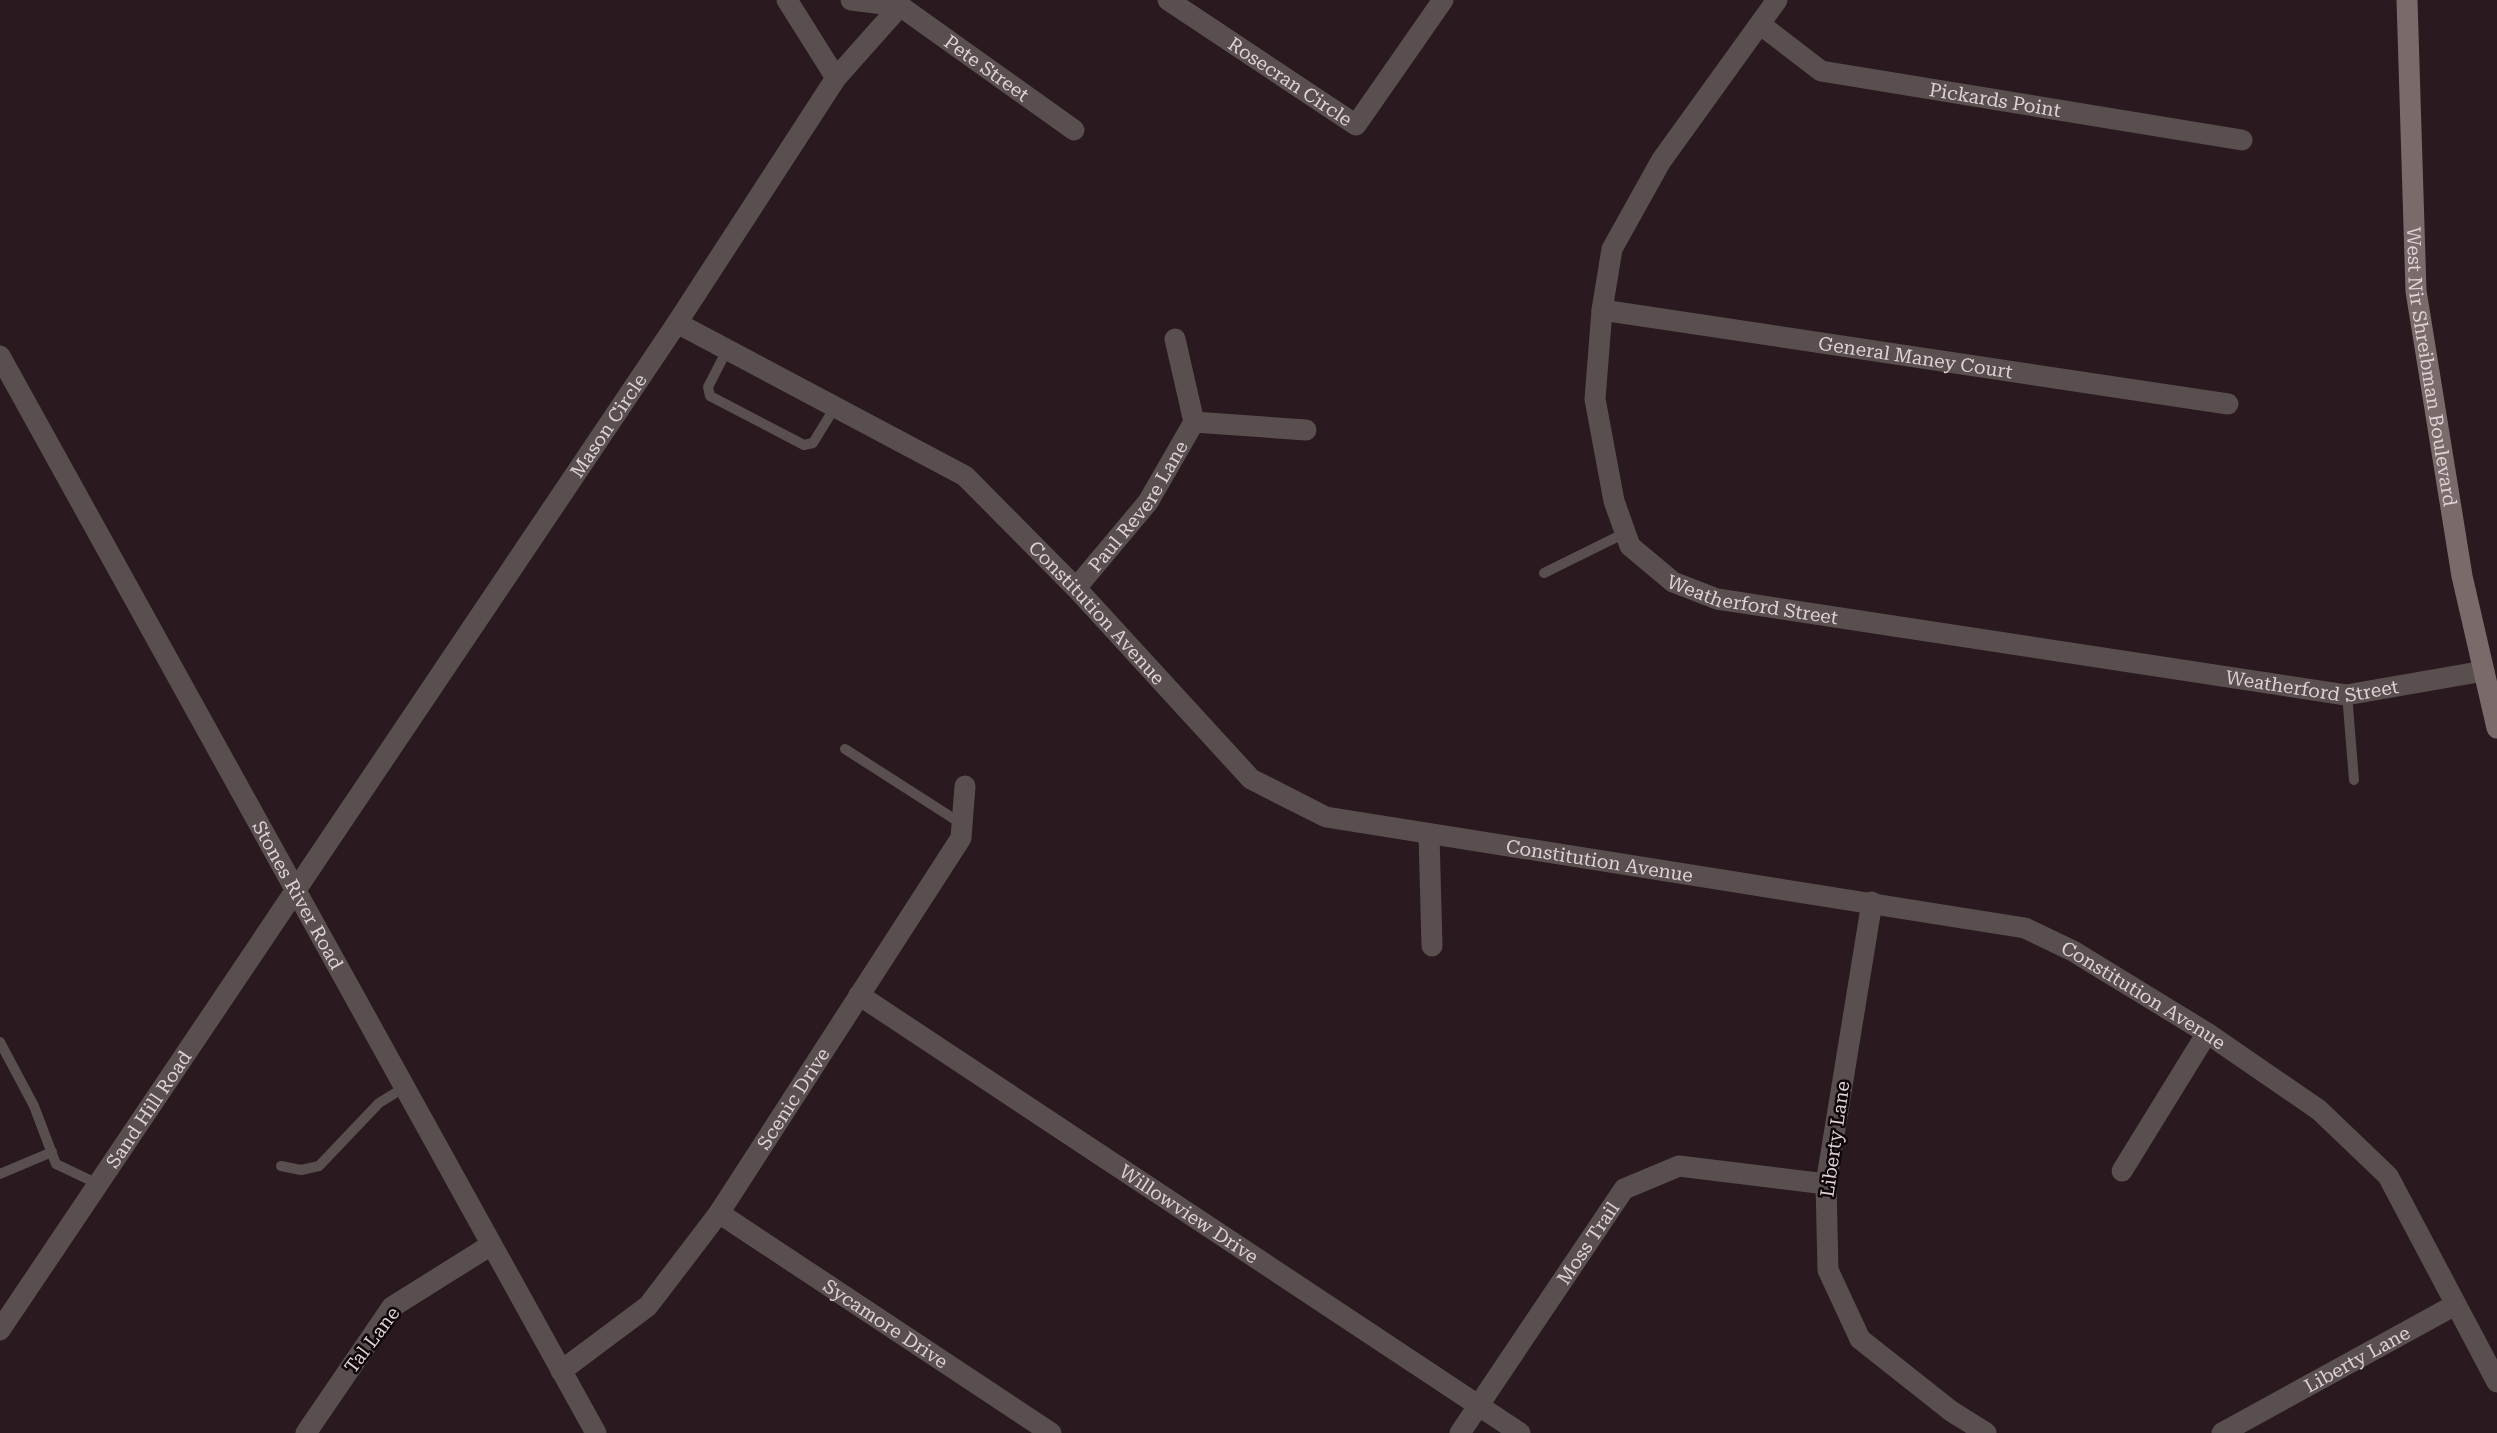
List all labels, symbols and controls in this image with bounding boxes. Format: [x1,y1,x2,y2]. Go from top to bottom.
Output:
street label: Pete Street [940,30,1034,106]
street label: Rosecran Circle [1224,32,1357,131]
street label: Pickards Point [1927,77,2063,122]
street label: West Nir Shreibman Boulevard [2403,226,2462,508]
street label: General Maney Court [1817,331,2014,383]
street label: Mason Circle [565,369,651,482]
street label: Paul Revere Lane [1083,436,1192,576]
street label: Constitution Avenue [1024,536,1170,689]
street label: Weatherford Street [1664,569,1840,629]
street label: Weatherford Street [2224,665,2400,707]
street label: Stones River Road [248,817,349,973]
street label: Constitution Avenue [1505,834,1695,887]
street label: Constitution Avenue [2058,936,2230,1054]
street label: Scenic Drive [752,1043,834,1154]
street label: Sand Hill Road [101,1046,196,1172]
street label: Liberty Lane [1815,1080,1855,1198]
street label: Willowview Drive [1115,1159,1263,1268]
street label: Moss Trail [1552,1197,1624,1289]
street label: Sycamore Drive [819,1274,952,1373]
street label: Tal Lane [340,1302,404,1378]
street label: Liberty Lane [2300,1321,2414,1397]

